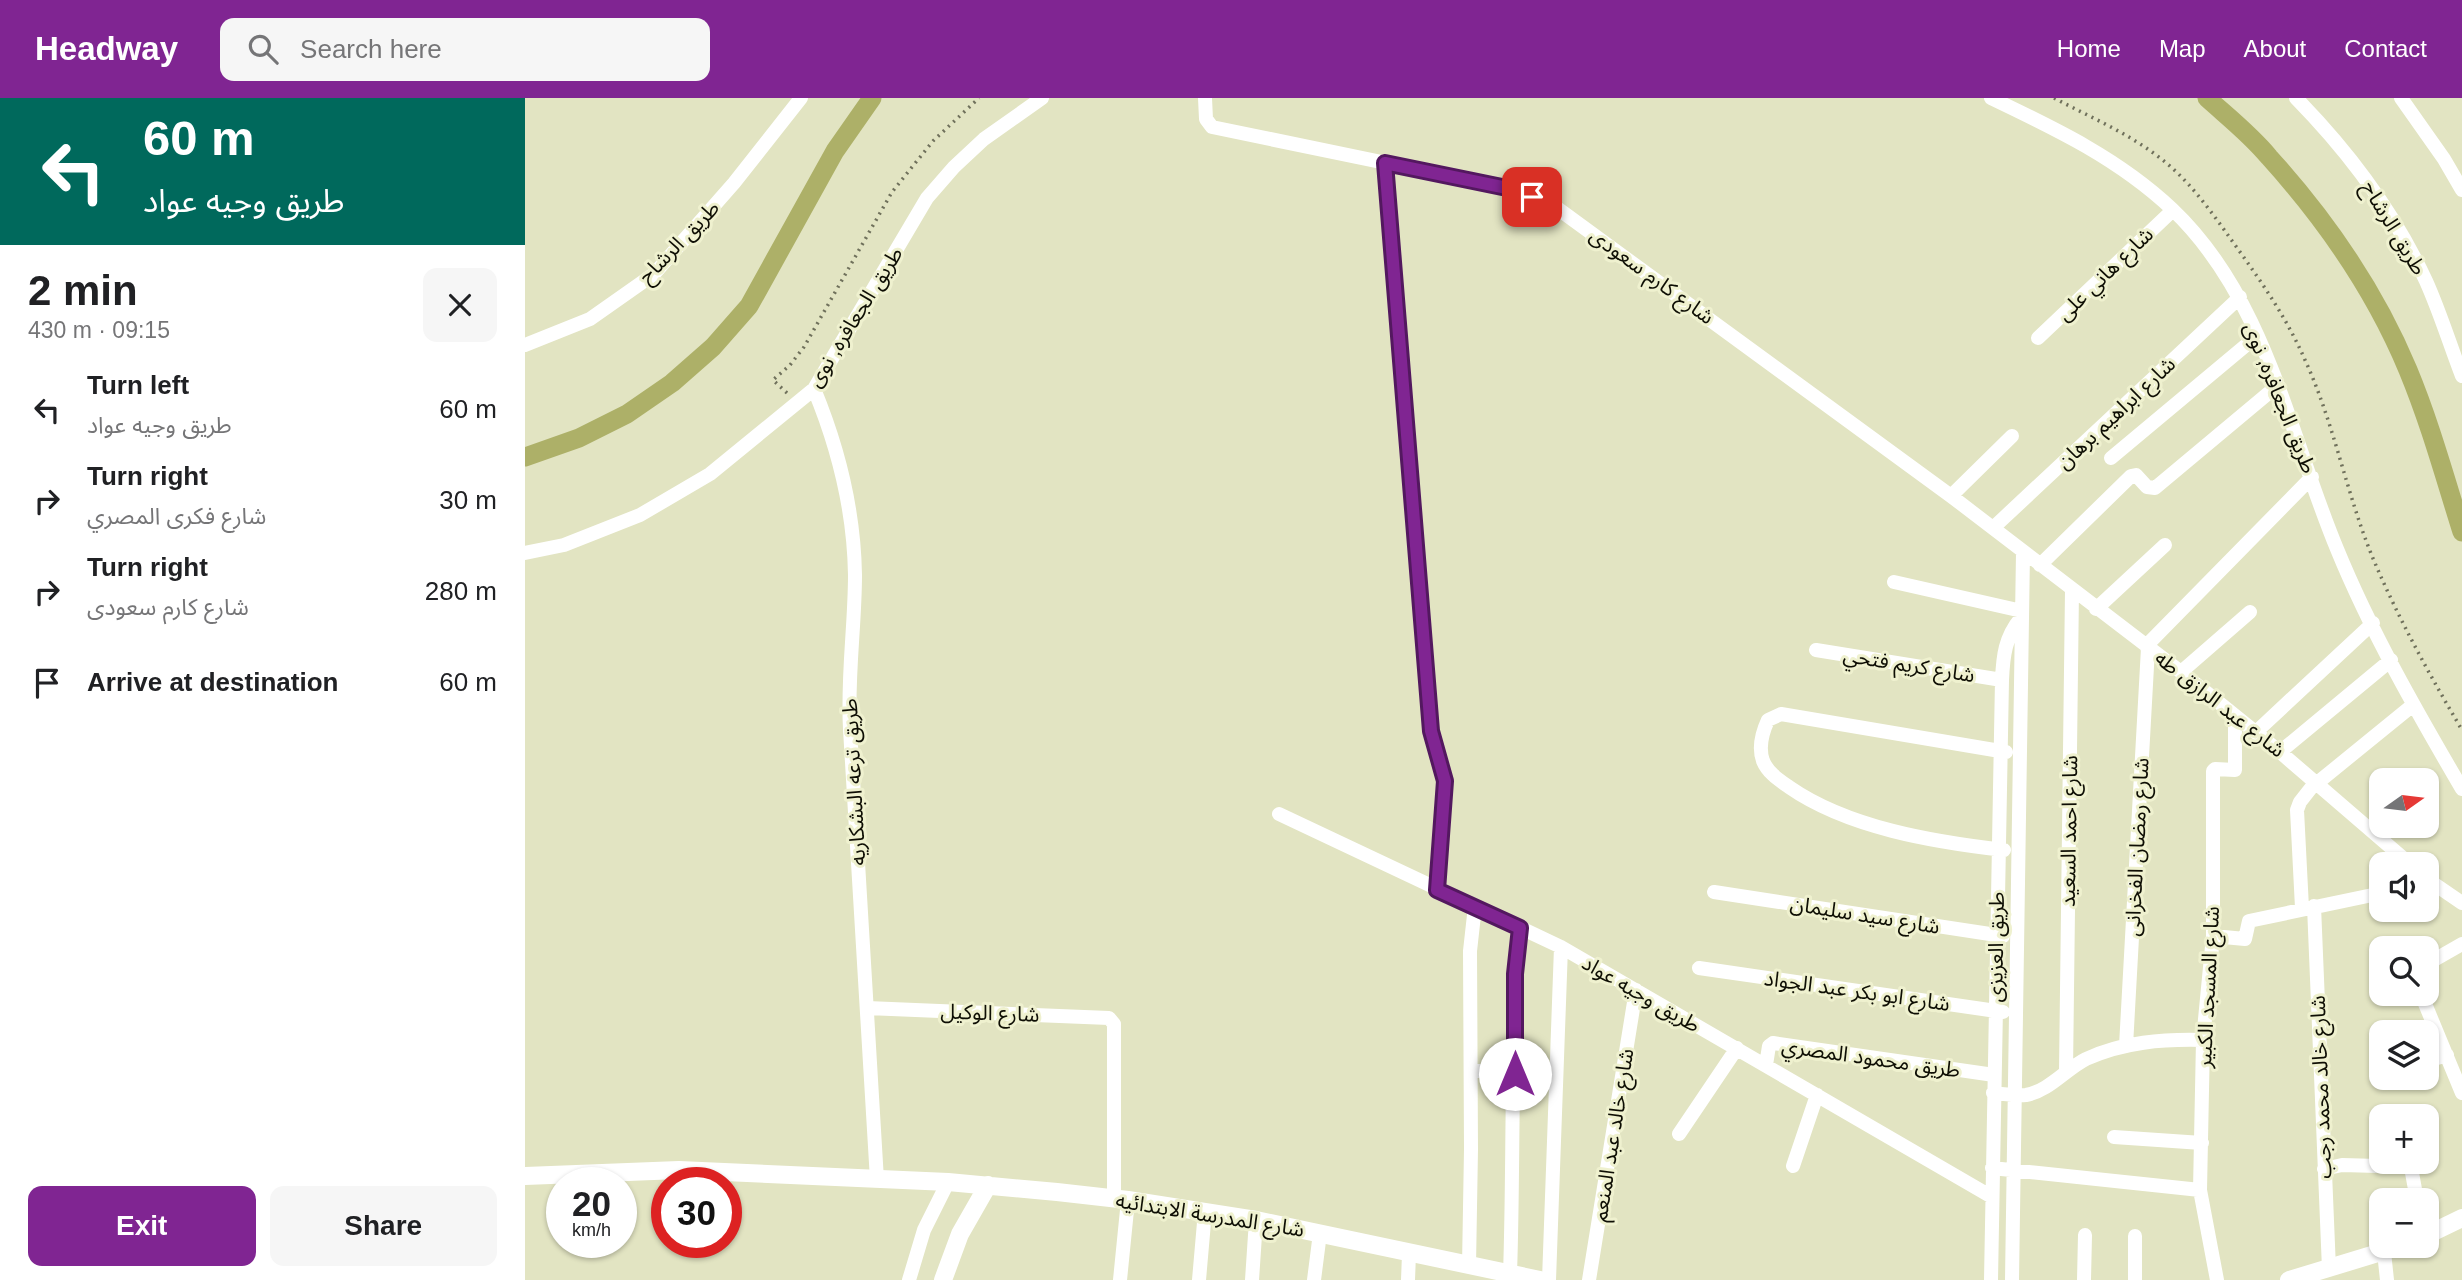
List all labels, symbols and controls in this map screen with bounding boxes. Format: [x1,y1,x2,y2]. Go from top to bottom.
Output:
search box [220,18,710,81]
text: Headway [35,30,178,67]
icon: search [244,30,282,68]
text: Search here [300,34,442,64]
text: Home [2057,35,2121,62]
text: Map [2159,35,2206,62]
text: About [2244,35,2306,62]
text: Contact [2344,35,2427,62]
text: 60 m [143,111,255,165]
icon: left [28,126,119,217]
pin [1502,167,1562,227]
street label: طريق الرشاح [2354,177,2431,281]
icon: arrive [1513,178,1551,216]
text: طريق وجيه عواد [143,183,344,219]
street label: طريق الرشاح [634,196,726,290]
street label: شارع هاني على [2052,222,2161,329]
street label: شارع كارم سعودى [1583,223,1719,332]
street label: طريق الجعافره, نوى [802,243,909,392]
text: 2 min [28,267,138,314]
button: close [423,268,497,342]
text: 430 m · 09:15 [28,317,170,343]
street label: طريق الجعافره, نوى [2238,319,2321,477]
street label: شارع ابراهيم برهان [2052,352,2182,476]
text: Turn left [87,370,189,400]
icon: left [28,391,66,429]
text: 60 m [439,394,497,424]
text: طريق وجيه عواد [87,412,232,438]
text: Turn right [87,461,208,491]
icon: right [28,482,66,520]
text: 30 m [439,485,497,515]
text: شارع فكرى المصري [87,503,266,529]
text: Turn right [87,552,208,582]
icon: right [28,573,66,611]
text: 280 m [425,576,497,606]
text: شارع كارم سعودى [87,594,249,620]
street label: شارع كريم فتحي [1841,643,1977,691]
street label: شارع عبد الرازق طه [2148,646,2290,765]
icon: arrive [28,664,66,702]
text: Arrive at destination [87,667,338,697]
text: 60 m [439,667,497,697]
street label: طريق ترعه البشكاريه [838,698,871,866]
street label: شارع احمد السعيد [2056,755,2085,907]
street label: شارع رمضان الفخرانى [2120,757,2157,937]
north arrow [2369,768,2439,838]
map controls [2369,768,2439,1258]
button: sound [2369,852,2439,922]
street label: شارع سيد سليمان [1788,891,1942,942]
street label: طريق العزيزى [1983,891,2010,1003]
street label: شارع المسجد الكبير [2192,905,2227,1070]
button: search [2369,936,2439,1006]
street label: طريق وجيه عواد [1577,951,1704,1038]
street label: شارع ابو بكر عبد الجواد [1762,966,1951,1019]
street label: شارع خالد محمد رجب [2306,995,2339,1179]
street label: شارع الوكيل [940,999,1040,1030]
button: layers [2369,1020,2439,1090]
street label: طريق محمود المصري [1780,1034,1962,1086]
position arrow [1478,1037,1552,1111]
street label: شارع خالد عبد المنعم [1587,1047,1642,1224]
button: + [2369,1104,2439,1174]
speed limit sign: 30 [651,1167,742,1258]
text: 20 [572,1184,611,1223]
button: Exit [28,1186,256,1266]
button: Share [270,1186,497,1266]
street label: شارع المدرسة الابتدائيه [1113,1188,1306,1245]
button: − [2369,1188,2439,1258]
text: km/h [572,1220,611,1240]

